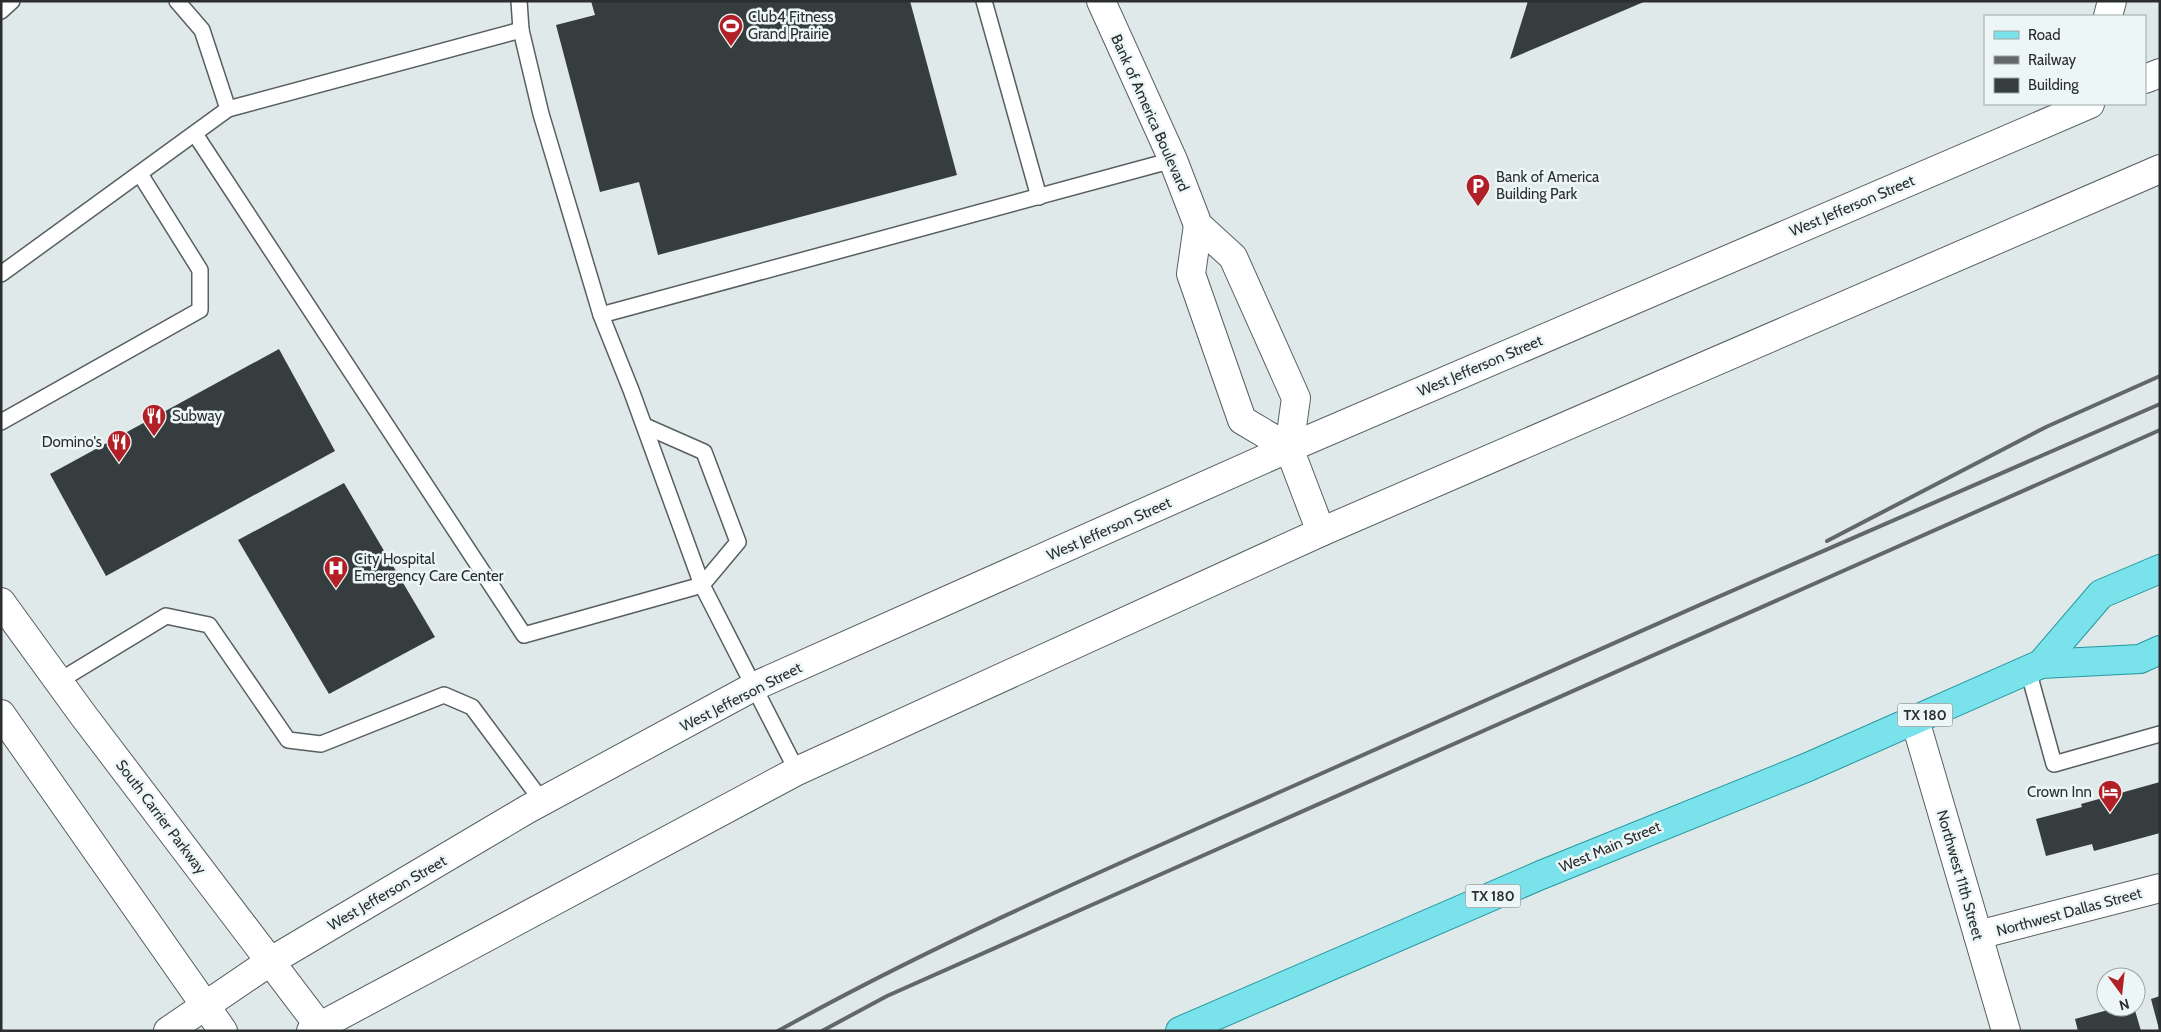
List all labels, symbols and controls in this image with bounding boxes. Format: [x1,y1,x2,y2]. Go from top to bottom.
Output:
place label: Club4 Fitness Grand Prairie [748,8,833,43]
sports icon: Club4 Fitness Grand Prairie [718,13,744,47]
legend [1984,15,2146,105]
text: Road [2028,26,2061,44]
street label: Bank of America Boulevard [1107,32,1193,194]
text: Railway [2028,51,2077,69]
text: Building [2028,76,2079,94]
place label: Bank of America Building Park [1496,168,1600,203]
street label: West Jefferson Street [1787,171,1917,241]
parking icon: Bank of America Building Park [1465,173,1491,207]
street label: West Jefferson Street [1415,331,1545,401]
restaurant icon: Subway [141,403,167,437]
place label: Subway [172,407,222,425]
restaurant icon: Domino's [106,429,132,463]
place label: Domino's [42,433,102,451]
street label: West Jefferson Street [1044,493,1174,565]
place label: City Hospital Emergency Care Center [354,550,504,585]
hospital icon: City Hospital Emergency Care Center [323,555,349,589]
street label: West Jefferson Street [677,659,805,735]
road number: TX 180 [1898,704,1952,726]
street label: South Carrier Parkway [112,756,210,878]
hotel icon: Crown Inn [2097,779,2123,813]
place label: Crown Inn [2027,783,2092,801]
street label: Northwest 11th Street [1933,808,1987,942]
street label: West Main Street [1556,817,1664,877]
street label: West Jefferson Street [324,852,450,934]
road number: TX 180 [1466,884,1520,908]
street label: Northwest Dallas Street [1994,884,2144,940]
north arrow [2096,967,2146,1017]
text: N [2117,995,2131,1015]

